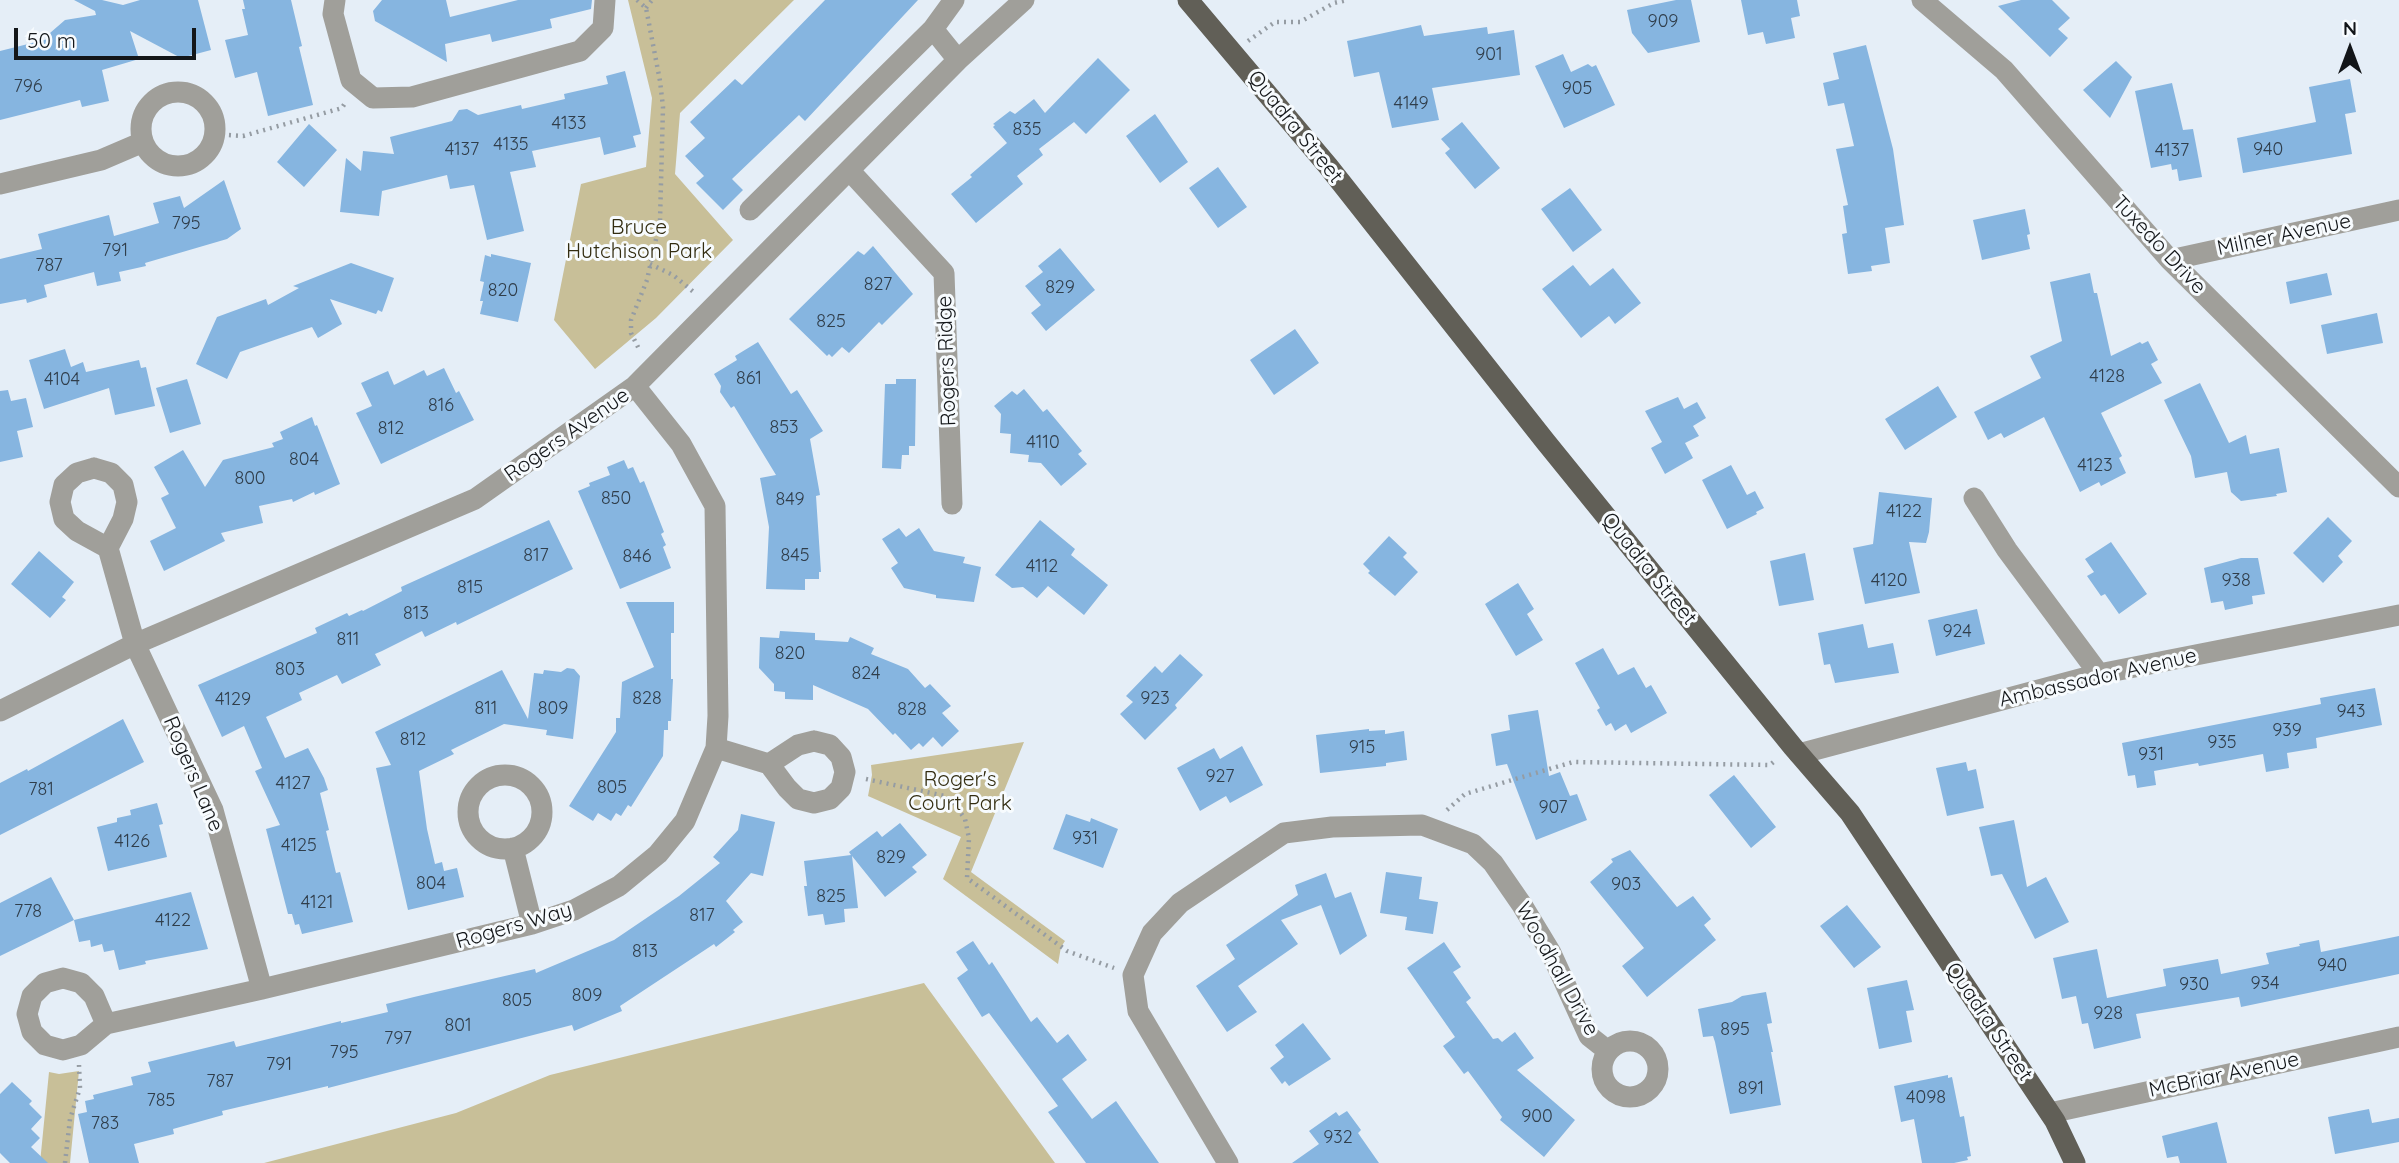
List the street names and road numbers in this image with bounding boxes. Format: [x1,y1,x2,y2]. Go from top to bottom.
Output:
street label: Quadra Street [1242,66,1348,188]
street label: Tuxedo Drive [2107,190,2211,300]
street label: Milner Avenue [2215,209,2353,261]
street label: Rogers Ridge [932,295,962,427]
street label: Rogers Avenue [500,383,634,487]
street label: Quadra Street [1596,508,1702,630]
street label: Ambassador Avenue [1997,643,2199,713]
street label: Rogers Lane [157,713,229,835]
street label: Rogers Way [453,897,575,955]
street label: Woodhall Drive [1510,898,1604,1040]
street label: Quadra Street [1940,958,2038,1086]
street label: McBriar Avenue [2147,1047,2301,1103]

